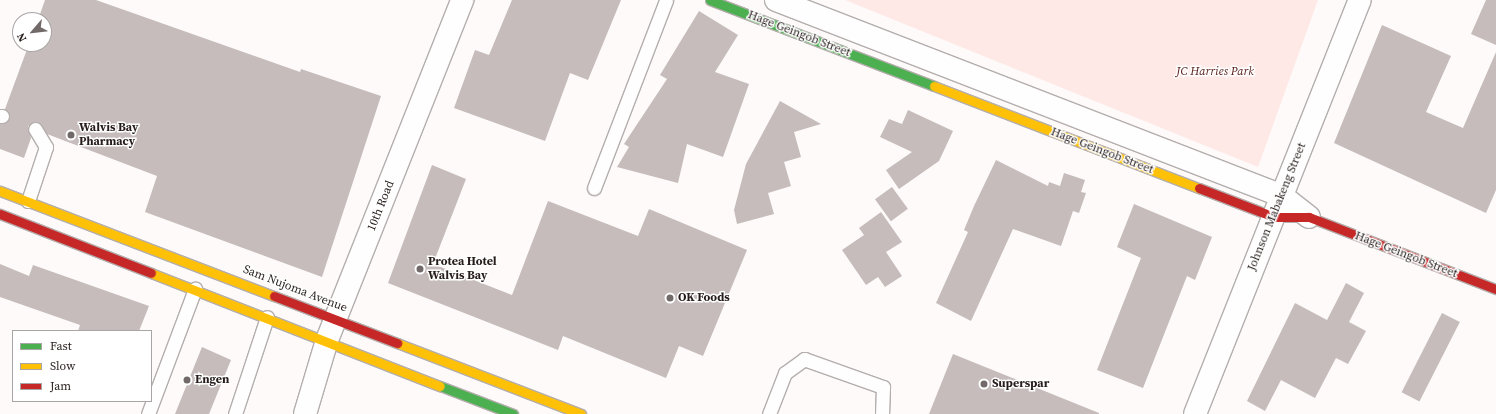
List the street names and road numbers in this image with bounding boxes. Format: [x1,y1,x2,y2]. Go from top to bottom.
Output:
street label: Hage Geingob Street [746,8,852,60]
street label: Hage Geingob Street [1049,125,1155,177]
street label: Johnson Mabakeng Street [1245,141,1309,273]
street label: 10th Road [364,179,398,233]
street label: Hage Geingob Street [1353,229,1459,281]
street label: Sam Nujoma Avenue [241,263,349,315]

